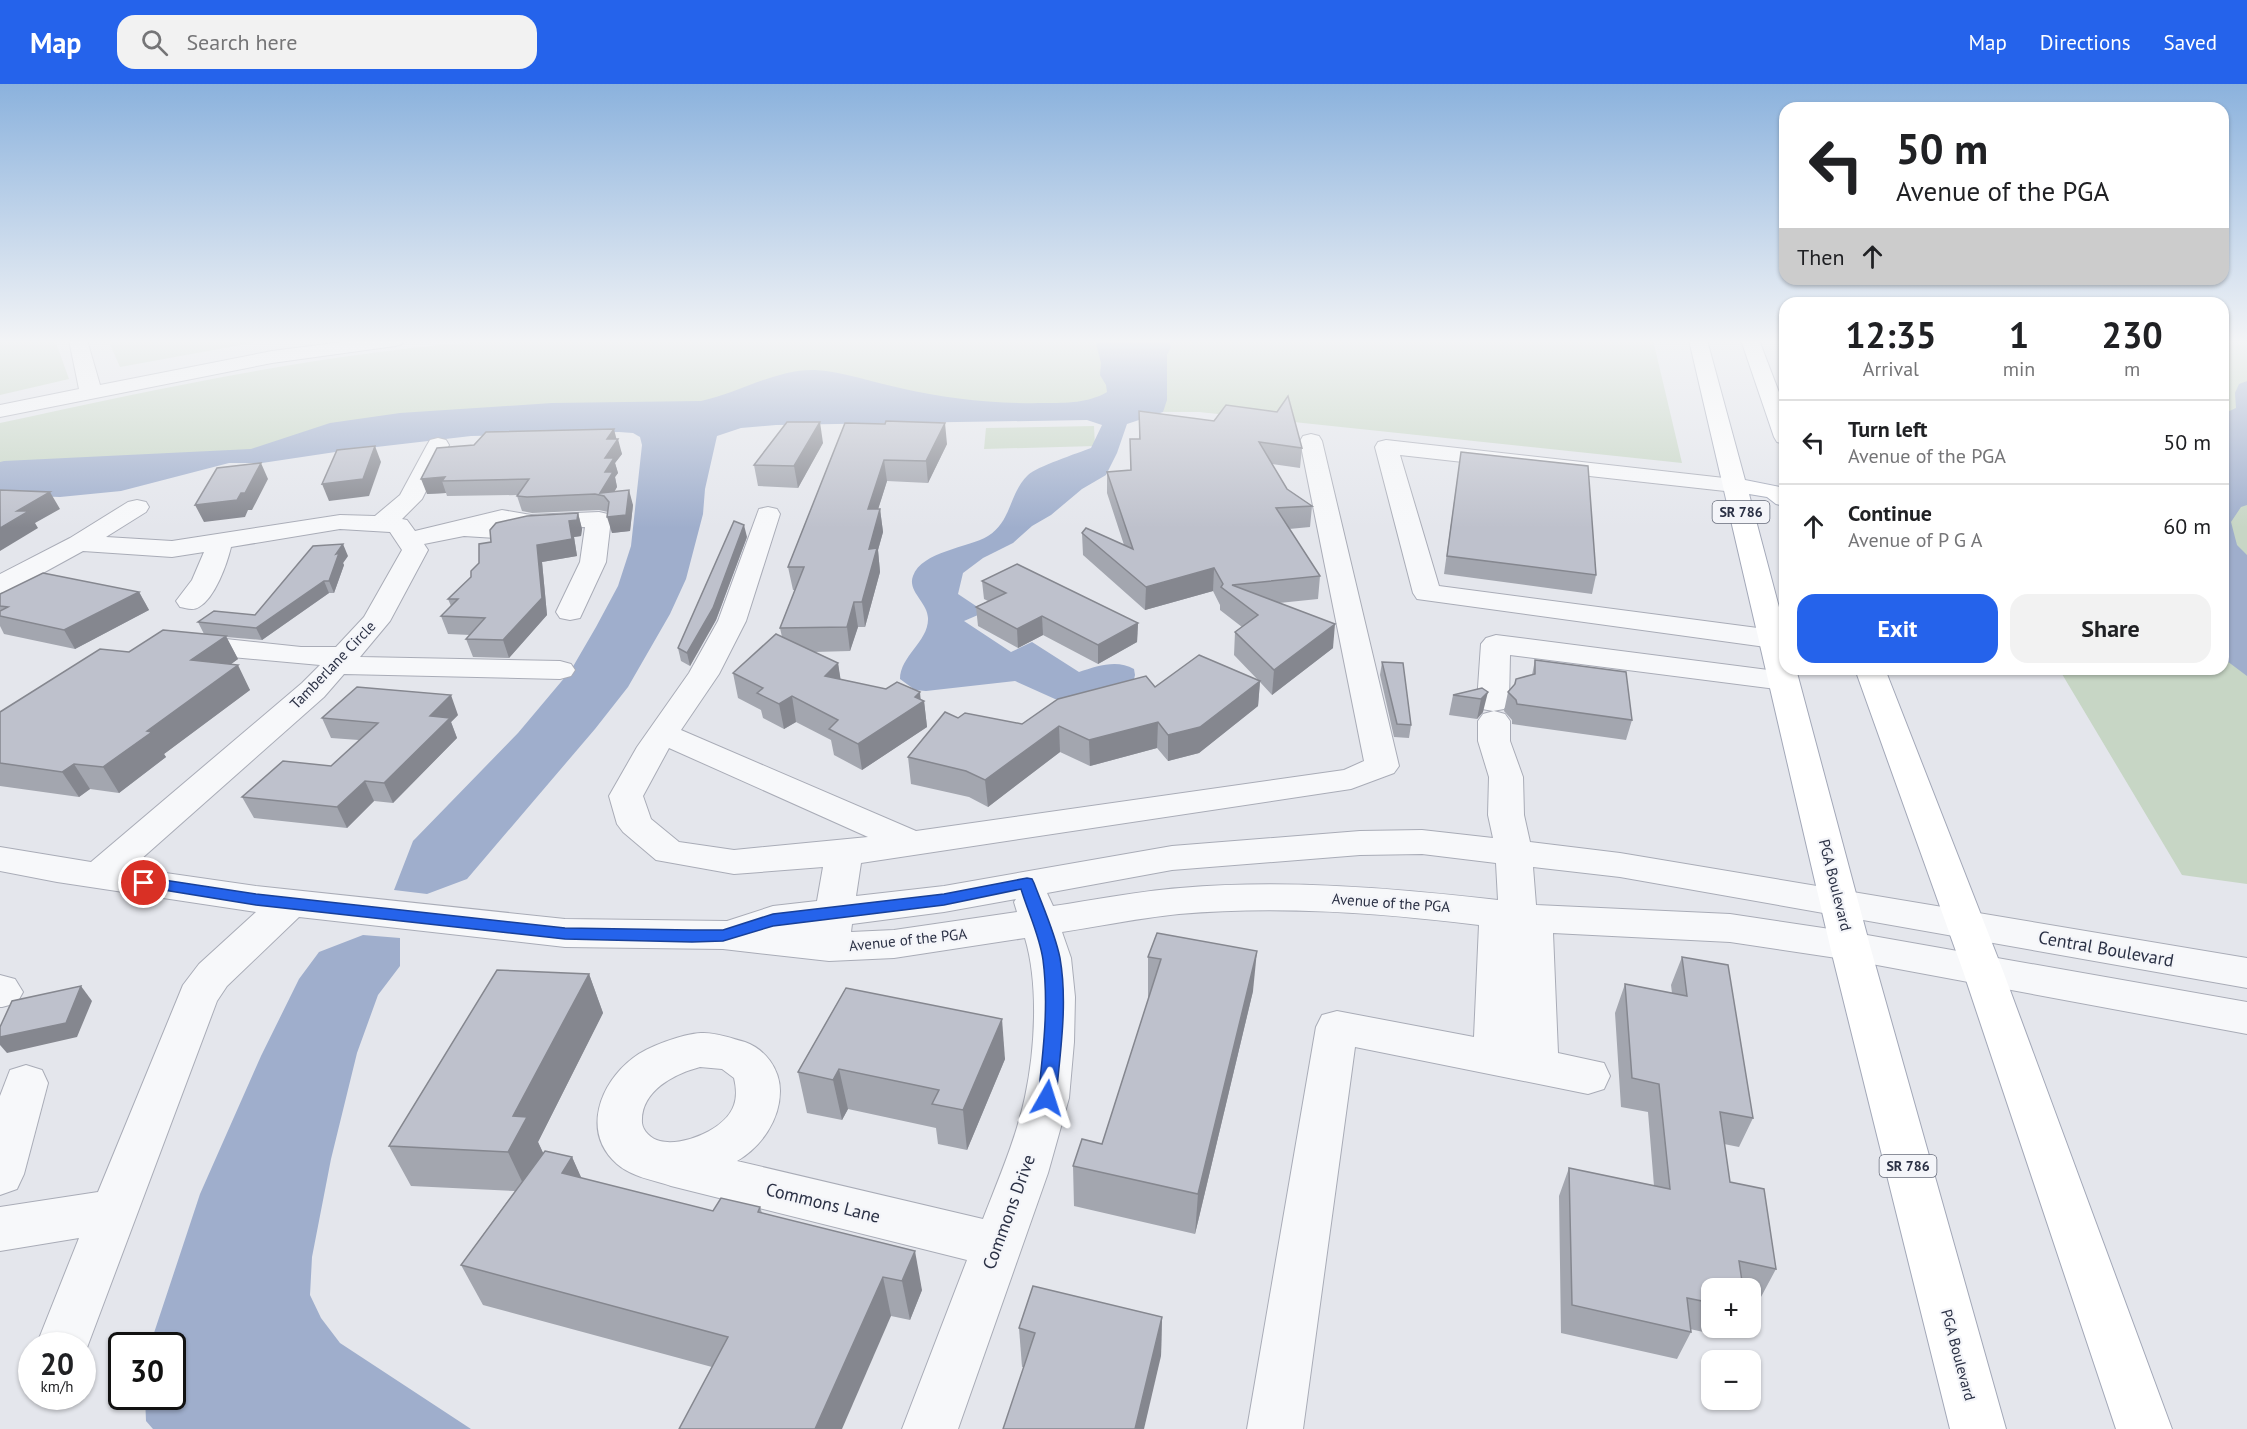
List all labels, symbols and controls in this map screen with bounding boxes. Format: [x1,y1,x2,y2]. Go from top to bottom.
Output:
search box [117,15,537,69]
text: Map [30,24,81,61]
icon: search [138,26,171,59]
text: Search here [186,28,297,56]
text: Map [1968,29,2007,56]
text: Directions [2040,29,2131,56]
text: Saved [2164,29,2217,56]
text: 50 m [1896,121,1988,176]
icon: left [1797,126,1875,204]
text: Avenue of the PGA [1896,174,2109,208]
icon: ahead [1856,240,1889,273]
text: Then [1797,243,1844,271]
text: 12:35 [1845,311,1937,358]
text: 1 [2009,311,2029,358]
text: 230 [2102,311,2163,358]
text: Arrival [1863,356,1919,382]
text: min [2003,356,2035,382]
text: m [2124,356,2140,382]
text: Turn left [1848,415,1928,443]
icon: left [1797,426,1830,459]
text: 50 m [2163,428,2211,456]
text: Avenue of the PGA [1848,443,2006,469]
text: Continue [1848,499,1932,527]
road number: SR 786 [1712,501,1770,523]
icon: ahead [1797,510,1830,543]
text: 60 m [2163,512,2211,540]
text: Avenue of P G A [1848,527,1982,553]
button: Exit [1797,594,1998,663]
button: Share [2010,594,2211,663]
street label: Tamberlane Circle [286,617,380,713]
street label: PGA Boulevard [1815,837,1856,933]
pin [118,857,169,908]
icon: arrive [127,866,160,899]
street label: Avenue of the PGA [1331,889,1451,916]
street label: Avenue of the PGA [848,924,968,955]
street label: Central Boulevard [2037,925,2176,972]
position arrow [1015,1066,1079,1130]
street label: Commons Drive [977,1151,1040,1272]
road number: SR 786 [1880,1155,1936,1177]
street label: Commons Lane [763,1177,883,1228]
map controls [1701,1278,1761,1410]
button: + [1701,1278,1761,1338]
street label: PGA Boulevard [1937,1307,1980,1403]
speed limit sign: 30 [108,1332,186,1410]
text: 20 [40,1344,74,1383]
button: − [1701,1350,1761,1410]
text: km/h [41,1377,73,1396]

